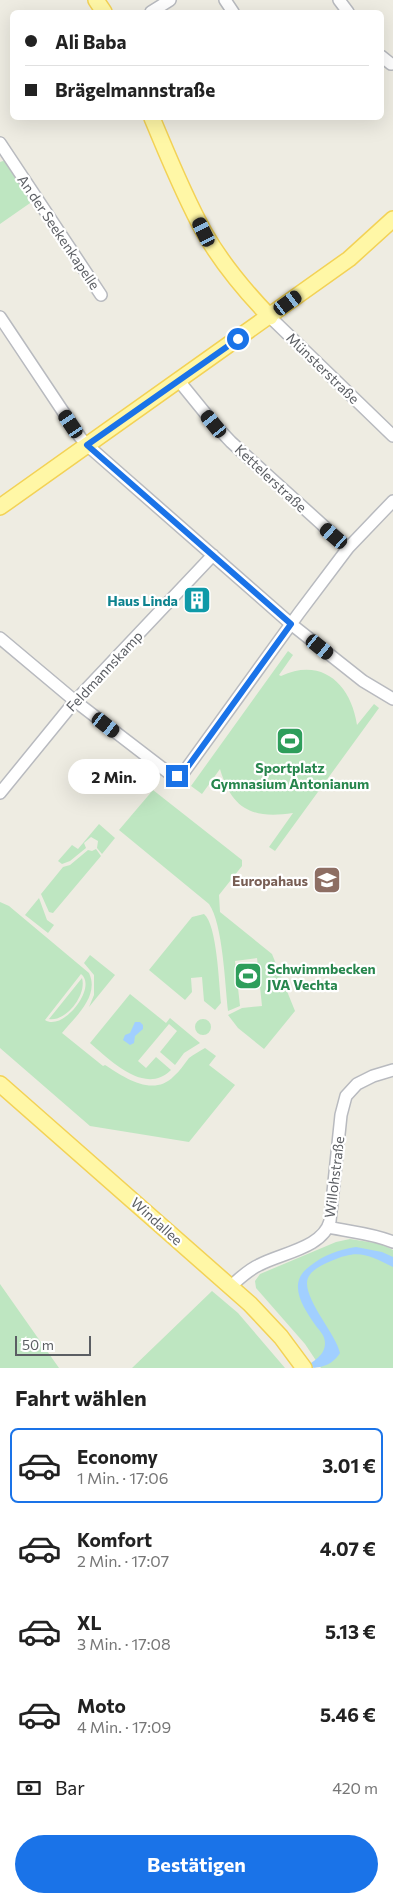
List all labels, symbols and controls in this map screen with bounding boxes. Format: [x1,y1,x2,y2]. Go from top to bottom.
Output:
text: Ali Baba [55,30,127,53]
text: Brägelmannstraße [55,78,215,101]
street label: An der Seekenkapelle [14,171,104,293]
car [190,215,217,249]
car [271,288,304,318]
route start [227,328,249,350]
street label: Münsterstraße [283,329,363,407]
car [56,407,85,441]
car [198,408,229,440]
street label: Kettelerstraße [232,440,310,516]
car [317,520,350,552]
building icon: Haus Linda [182,585,212,615]
place label: Haus Linda [107,592,178,609]
street label: Feldmannskamp [62,627,146,715]
car [303,632,336,662]
car [89,710,122,740]
sports icon: Sportplatz Gymnasium Antonianum [275,726,305,756]
callout: 2 Min. [67,758,160,794]
place label: Sportplatz Gymnasium Antonianum [211,759,369,792]
route end [166,765,188,787]
text: 2 Min. [91,767,137,786]
school or university icon: Europahaus [312,865,342,895]
place label: Europahaus [232,872,308,889]
place label: Schwimmbecken JVA Vechta [267,960,376,993]
sports icon: Schwimmbecken JVA Vechta [233,961,263,991]
street label: Willohstraße [321,1135,347,1219]
street label: Windallee [128,1194,186,1248]
scale bar [15,1333,91,1356]
text: 50 m [22,1336,54,1353]
text: Fahrt wählen [15,1384,147,1411]
icon: car [17,1443,62,1488]
text: Economy [77,1445,158,1468]
text: 3.01 € [322,1454,376,1477]
text: 1 Min. · 17:06 [77,1468,168,1487]
icon: car [17,1526,62,1571]
text: Komfort [77,1528,152,1551]
text: 4.07 € [320,1537,376,1560]
text: 2 Min. · 17:07 [77,1551,169,1570]
icon: car [17,1609,62,1654]
text: XL [77,1611,102,1634]
text: 5.13 € [325,1620,376,1643]
text: 3 Min. · 17:08 [77,1634,171,1653]
icon: car [17,1692,62,1737]
text: Moto [77,1694,126,1717]
text: 5.46 € [320,1703,376,1726]
text: 4 Min. · 17:09 [77,1717,171,1736]
icon: cash [15,1774,43,1802]
text: Bar [55,1776,85,1799]
text: 420 m [332,1778,378,1797]
button: Bestätigen [15,1835,378,1893]

